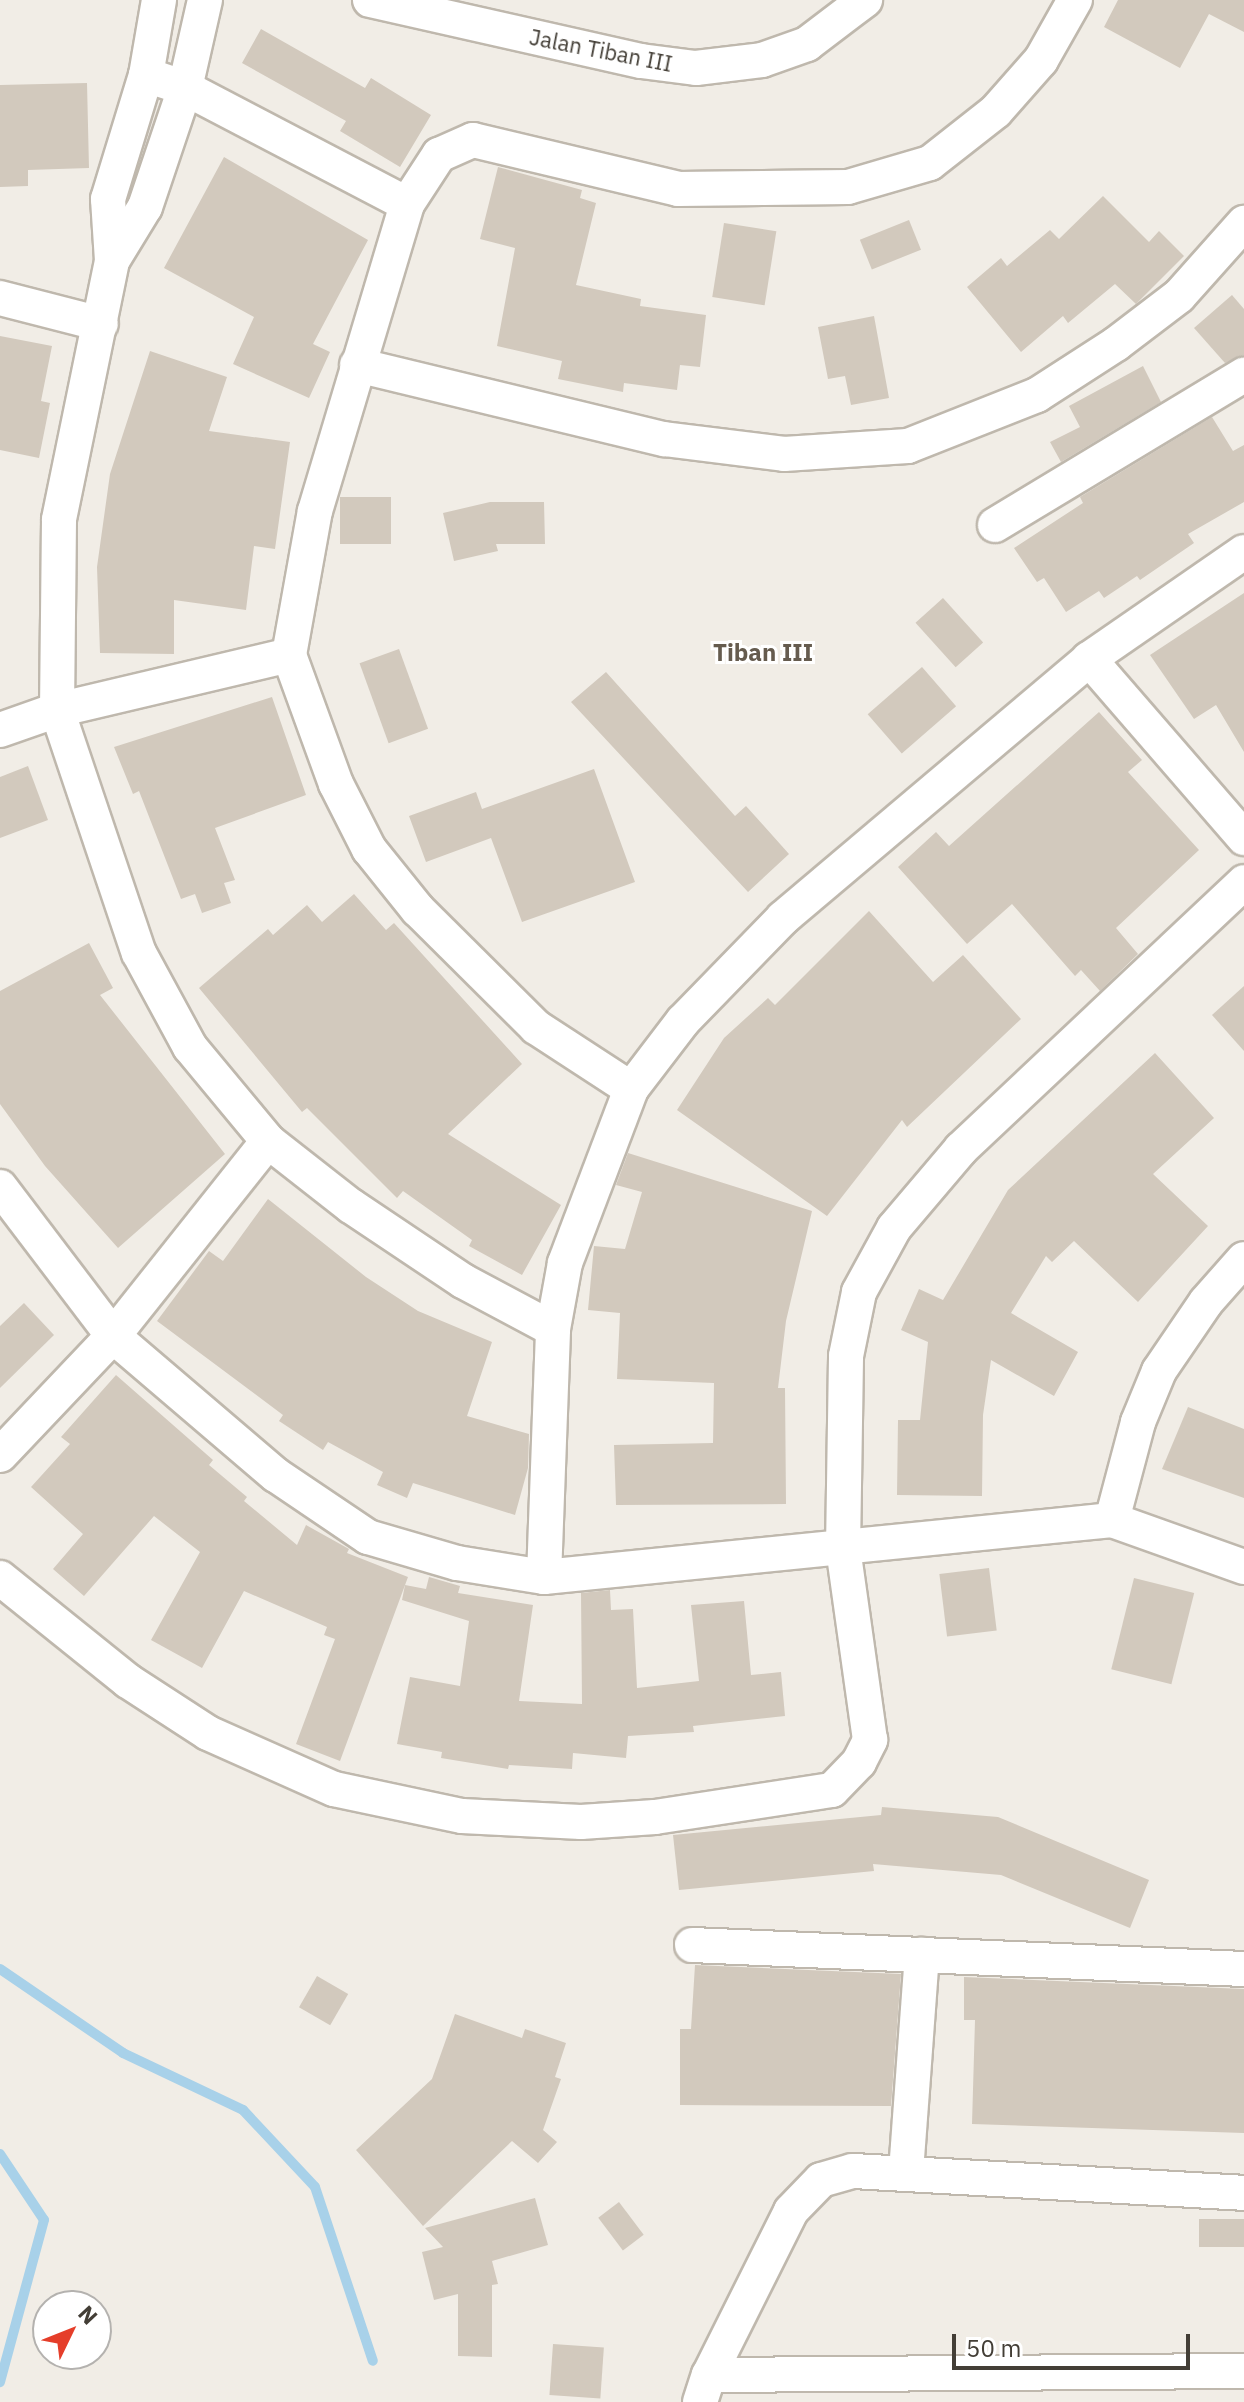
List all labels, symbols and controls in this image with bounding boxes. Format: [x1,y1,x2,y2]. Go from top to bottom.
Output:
street label: Jalan Tiban III [527,23,675,77]
district label: Tiban III [713,639,813,667]
north arrow [32,2290,112,2370]
text: N [72,2299,104,2330]
scale bar [956,2318,1194,2368]
text: 50 m [966,2332,1021,2364]

